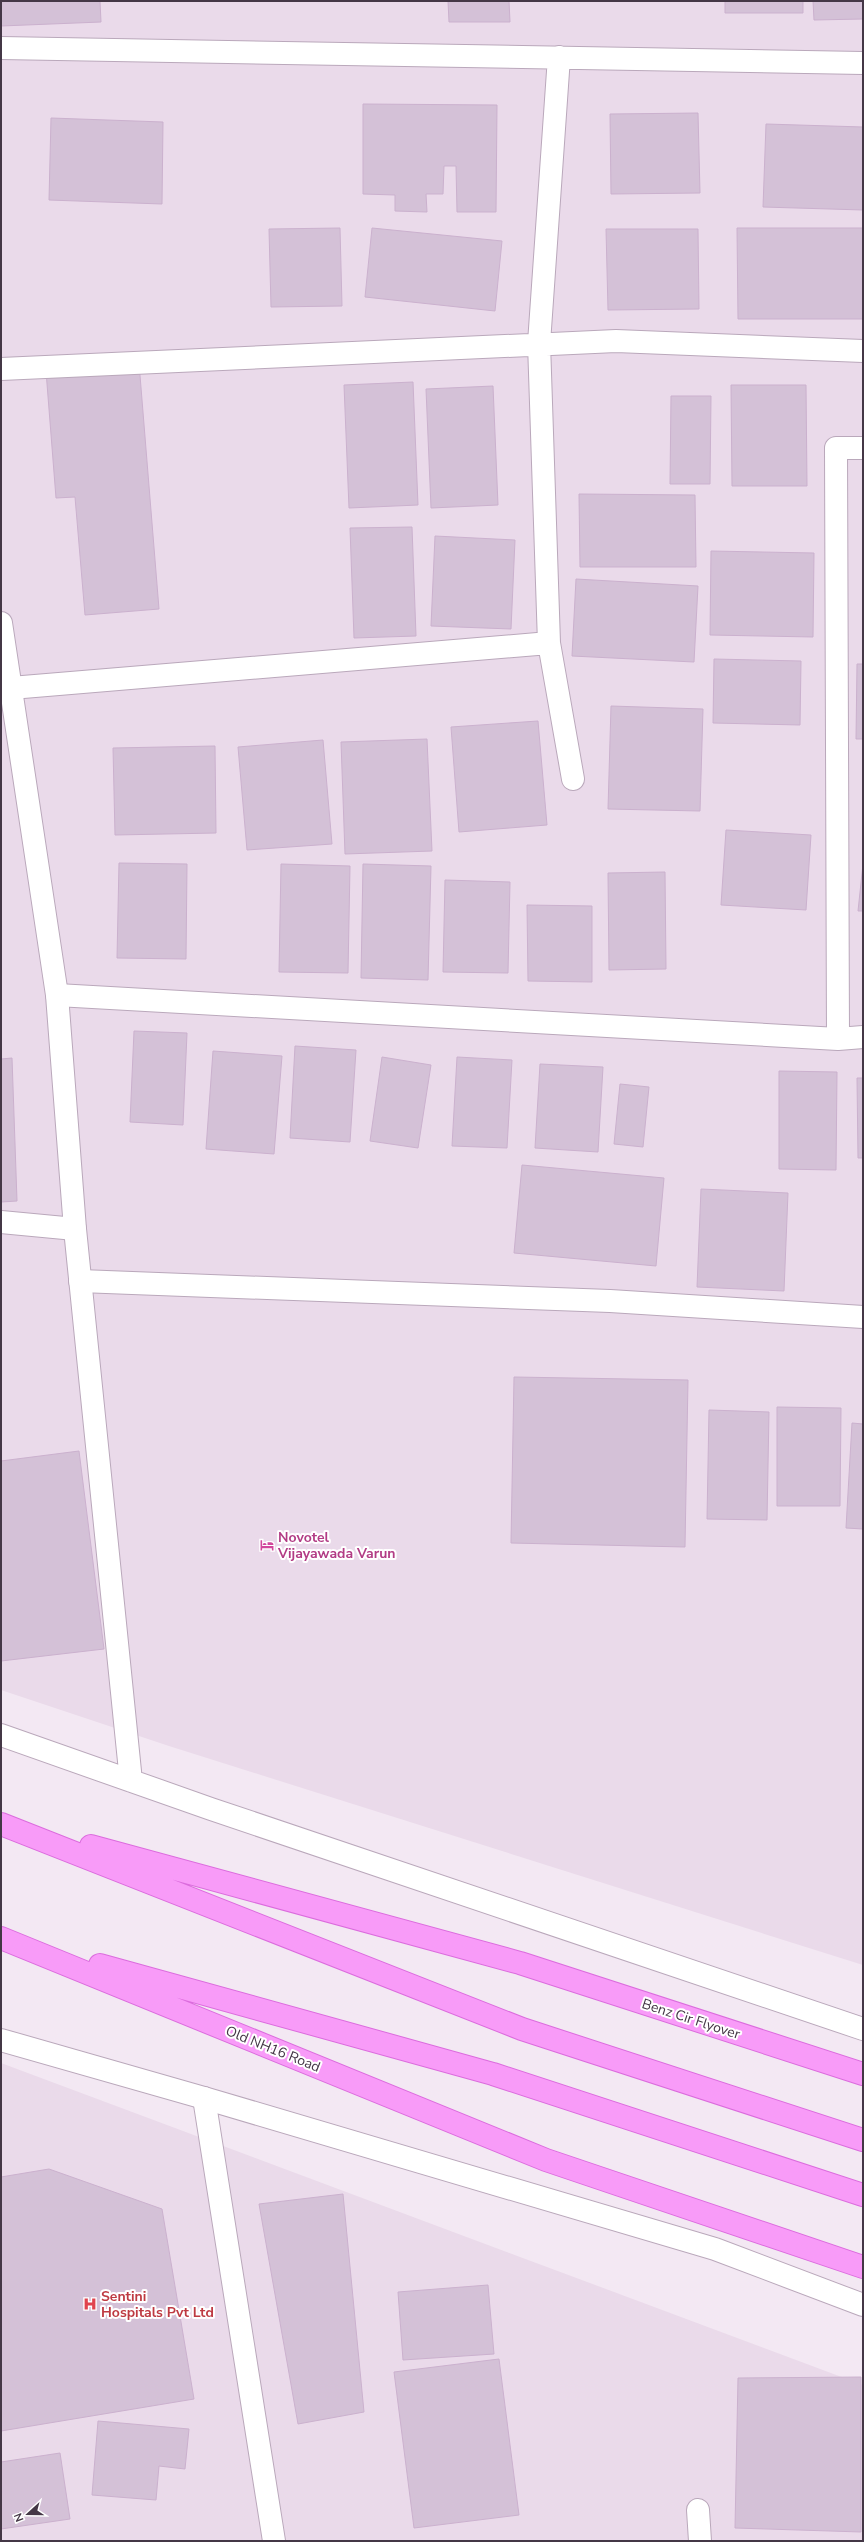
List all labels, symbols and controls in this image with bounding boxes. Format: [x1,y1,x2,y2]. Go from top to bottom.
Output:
place label: Novotel Vijayawada Varun [277,1528,395,1563]
hotel icon: Novotel Vijayawada Varun [259,1537,275,1553]
street label: Benz Cir Flyover [639,1994,743,2044]
street label: Old NH16 Road [223,2021,323,2077]
place label: Sentini Hospitals Pvt Ltd [101,2287,214,2322]
hospital icon: Sentini Hospitals Pvt Ltd [82,2296,98,2312]
north arrow [8,2494,48,2534]
text: N [11,2511,28,2524]

